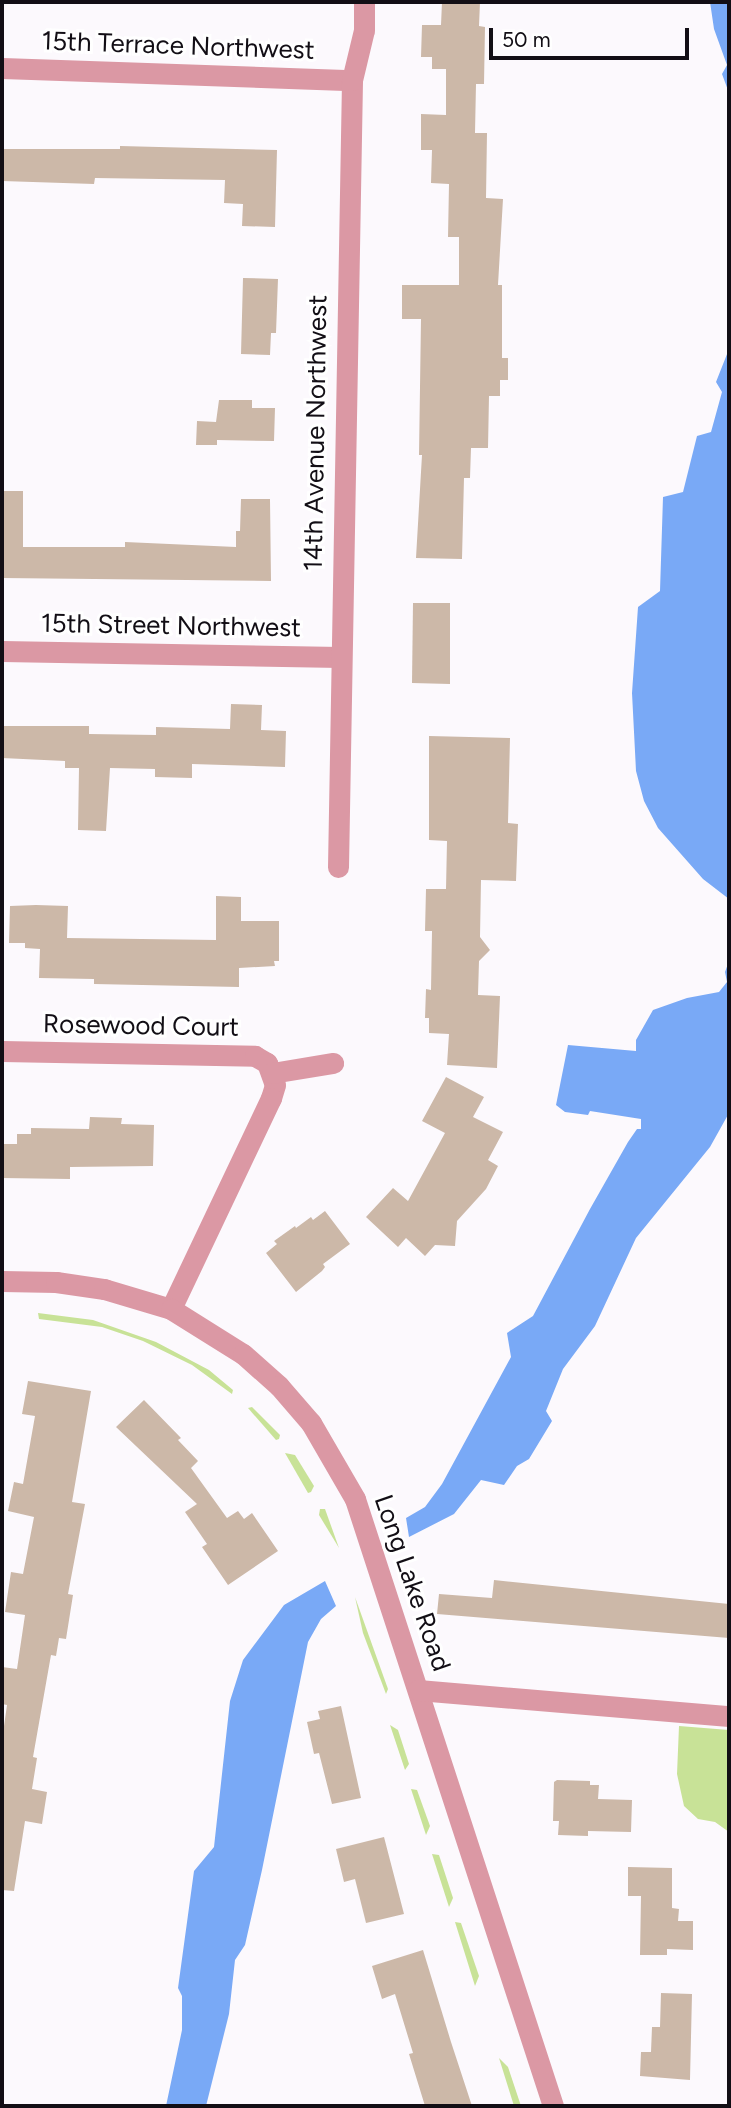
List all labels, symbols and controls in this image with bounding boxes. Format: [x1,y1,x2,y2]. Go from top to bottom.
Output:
scale bar [493,14,692,58]
street label: 15th Terrace Northwest [41,26,315,66]
text: 50 m [502,27,551,52]
street label: 14th Avenue Northwest [298,295,334,571]
street label: 15th Street Northwest [41,608,301,644]
street label: Rosewood Court [43,1009,239,1043]
street label: Long Lake Road [367,1491,457,1675]

